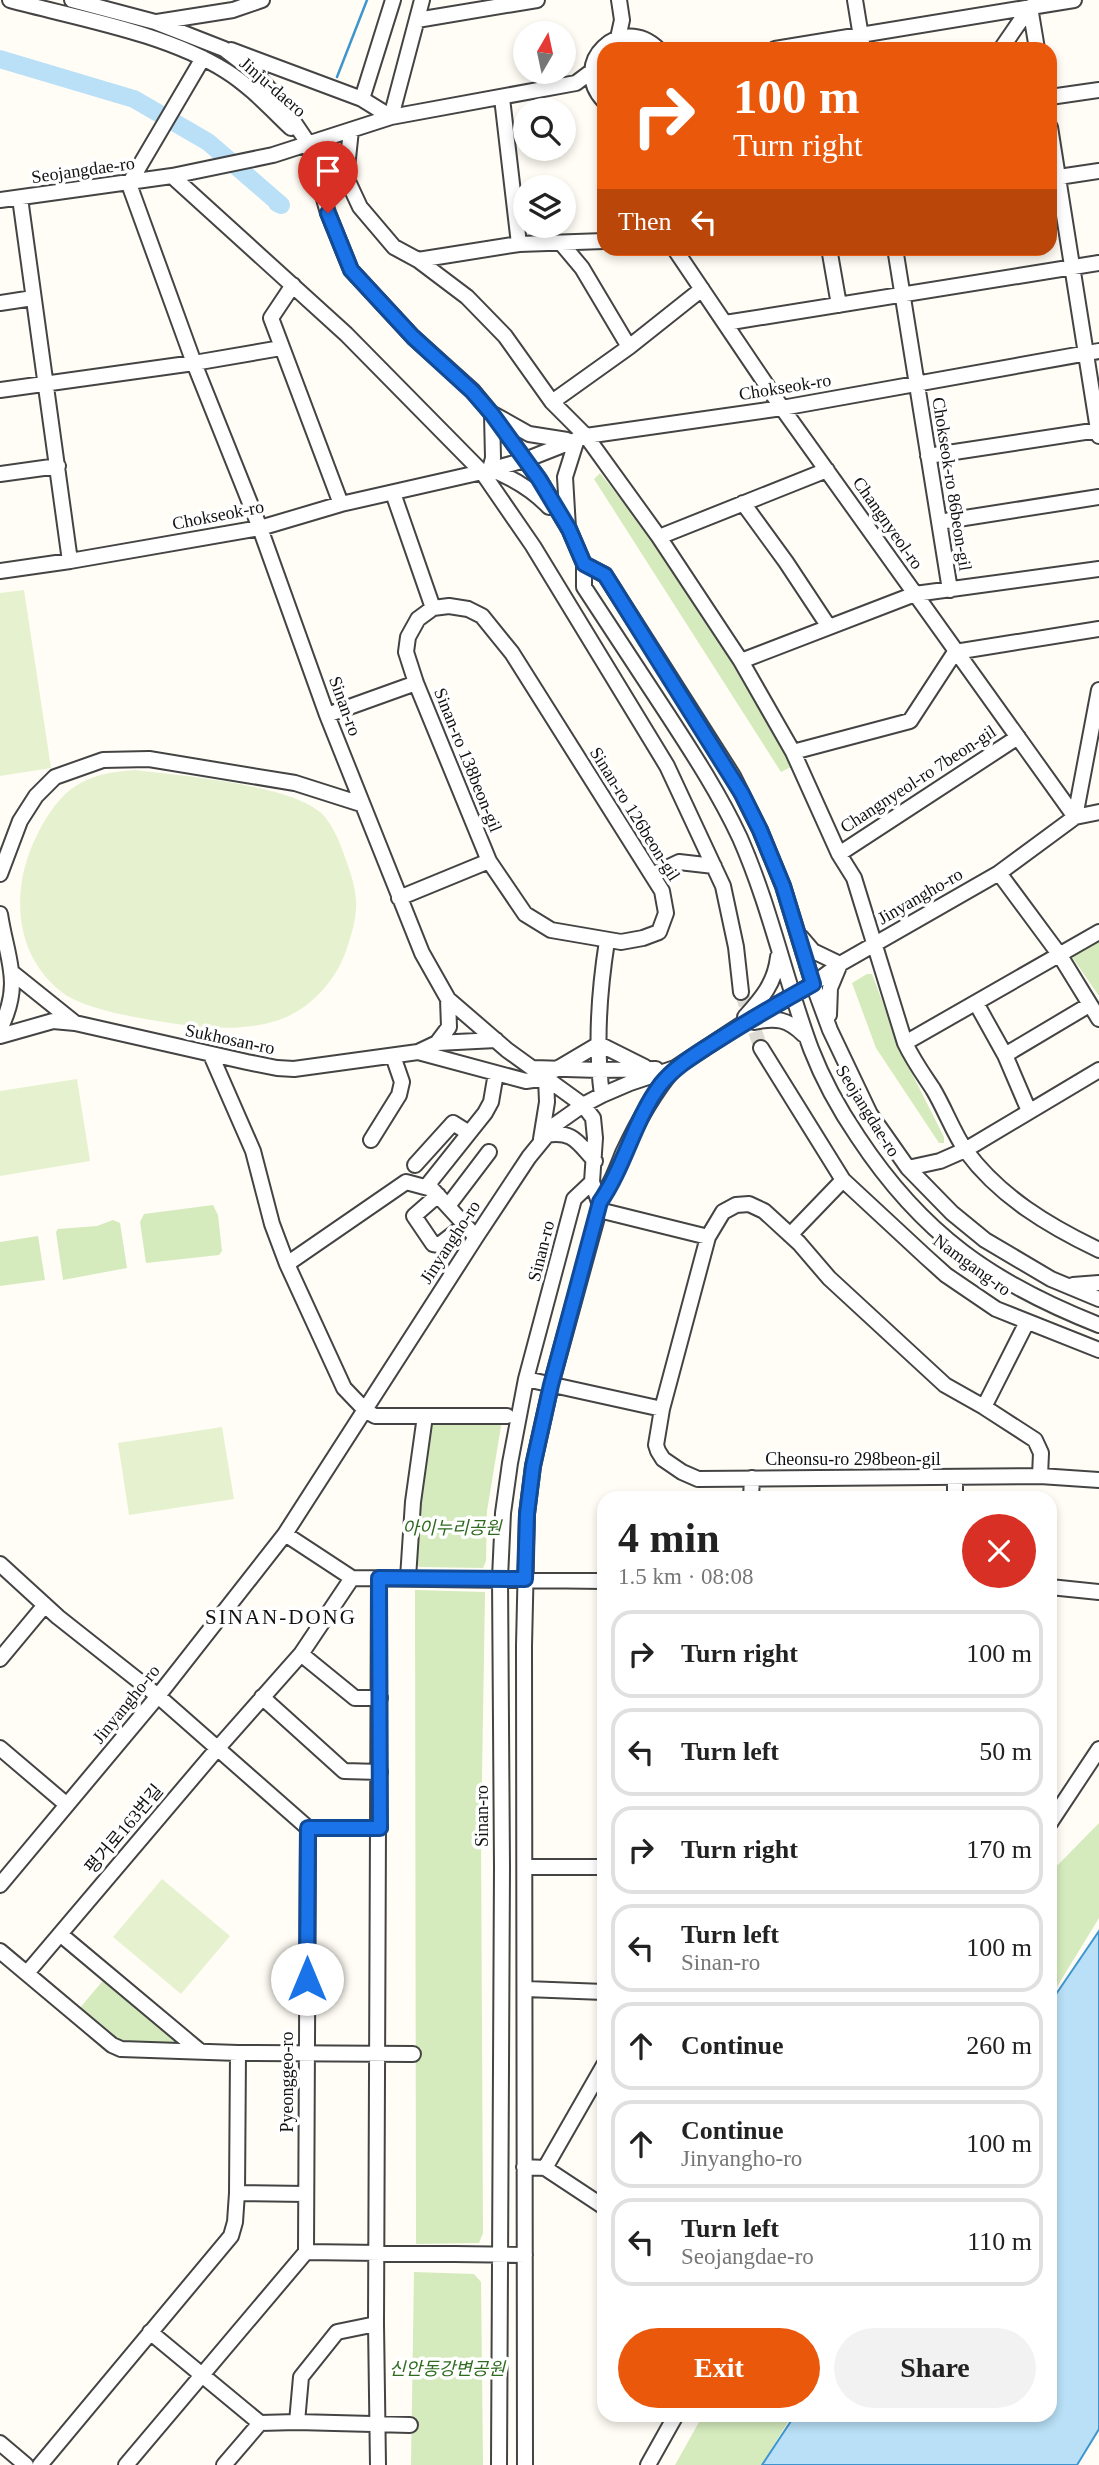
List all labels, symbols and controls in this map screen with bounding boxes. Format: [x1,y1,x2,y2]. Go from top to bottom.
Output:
north arrow [513,21,576,84]
map controls [513,21,576,238]
street label: Jinju-daero [236,53,310,121]
text: 100 m [733,69,860,124]
icon: right [618,70,709,161]
button: search [513,98,576,161]
text: Turn right [733,127,863,163]
pin [298,141,358,213]
icon: arrive [309,152,347,190]
street label: Seojangdae-ro [30,153,136,187]
button: layers [513,175,576,238]
icon: left [685,203,723,241]
text: Then [618,207,671,236]
street label: Chokseok-ro [738,370,832,404]
street label: Chokseok-ro 86beon-gil [928,396,976,572]
street label: Changnyeol-ro [849,473,927,573]
street label: Chokseok-ro [170,496,266,534]
street label: Sinan-ro [325,673,365,739]
street label: Sinan-ro 138beon-gil [430,685,506,835]
street label: Changnyeol-ro 7beon-gil [836,721,1000,837]
street label: Sinan-ro 126beon-gil [586,744,684,884]
street label: Jinyangho-ro [874,864,966,928]
street label: Sukhosan-ro [183,1020,277,1058]
street label: Seojangdae-ro [832,1062,904,1160]
street label: Jinyangho-ro [416,1197,484,1287]
street label: Sinan-ro [524,1219,558,1283]
street label: Namgang-ro [929,1230,1015,1300]
street label: Cheonsu-ro 298beon-gil [765,1449,941,1469]
button: close [962,1514,1036,1588]
text: 4 min [618,1515,720,1561]
park label: 아이누리공원 [402,1518,503,1538]
text: 1.5 km · 08:08 [618,1564,753,1589]
district label: SINAN-DONG [205,1605,357,1629]
icon: right [622,1635,660,1673]
text: Turn right [681,1639,798,1668]
text: 100 m [966,1639,1032,1668]
street label: Jinyangho-ro [88,1661,164,1747]
icon: left [622,1733,660,1771]
text: Turn left [681,1737,779,1766]
text: 50 m [979,1737,1032,1766]
street label: 평거로163번길 [81,1781,167,1877]
street label: Sinan-ro [472,1785,492,1847]
icon: right [622,1831,660,1869]
text: Turn right [681,1835,798,1864]
text: 170 m [966,1835,1032,1864]
text: Turn left [681,1920,779,1949]
icon: left [622,1929,660,1967]
text: 100 m [966,1933,1032,1962]
position arrow [270,1942,344,2016]
text: Sinan-ro [681,1950,760,1975]
icon: ahead [622,2027,660,2065]
text: Continue [681,2031,784,2060]
text: 260 m [966,2031,1032,2060]
street label: Pyeonggeo-ro [277,2032,297,2132]
text: Continue [681,2116,784,2145]
icon: ahead [622,2125,660,2163]
text: 100 m [966,2129,1032,2158]
text: Jinyangho-ro [681,2146,802,2171]
text: Turn left [681,2214,779,2243]
icon: left [622,2223,660,2261]
text: 110 m [967,2227,1032,2256]
text: Seojangdae-ro [681,2244,814,2269]
button: Exit [618,2328,820,2408]
button: Share [834,2328,1036,2408]
park label: 신안동강변공원 [389,2359,506,2379]

